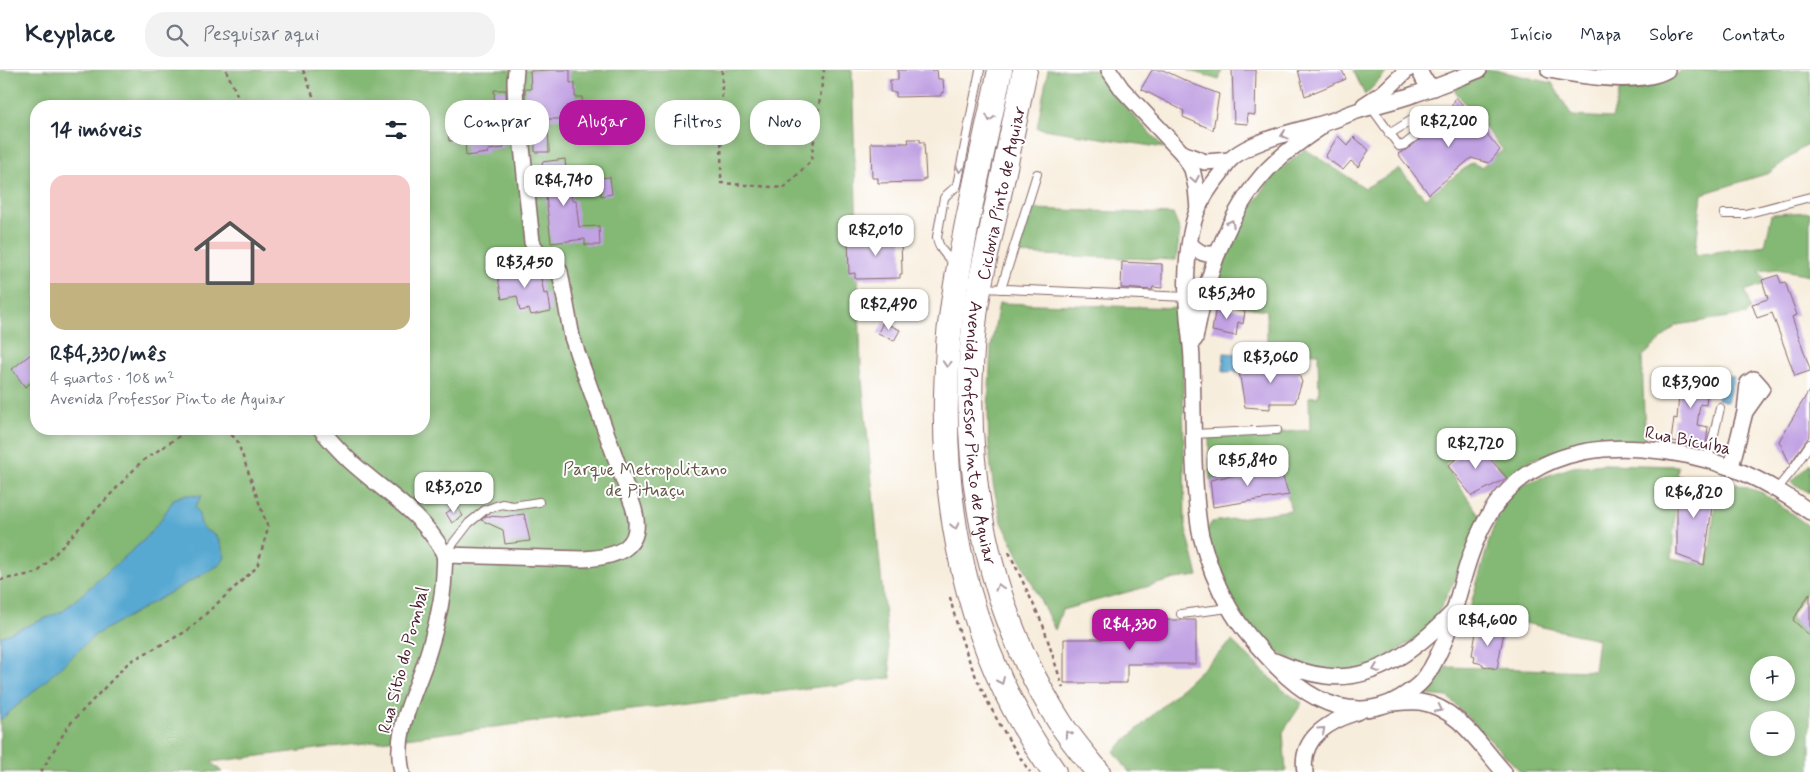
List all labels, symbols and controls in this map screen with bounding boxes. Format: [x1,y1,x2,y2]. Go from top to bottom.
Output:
search box [145,12,495,57]
text: Keyplace [25,19,115,50]
icon: search [163,21,191,49]
text: Pesquisar aqui [203,22,320,47]
text: Início [1510,23,1552,47]
text: Mapa [1580,23,1621,47]
text: Sobre [1649,23,1694,47]
text: Contato [1722,23,1785,47]
chip: Comprar [445,100,549,145]
chip: Alugar [559,100,645,145]
chip: Filtros [655,100,740,145]
chip: Novo [750,100,820,145]
street label: Ciclovia Pinto de Aguiar [972,103,1032,283]
pin: R$2,200 [1403,106,1495,148]
text: R$2,200 [1420,111,1478,132]
one-way arrow [986,113,996,122]
text: 14 imóveis [50,116,142,144]
icon: filters [382,116,410,144]
one-way arrow [1280,129,1289,139]
pin: R$4,740 [518,164,610,207]
one-way arrow [955,165,966,174]
text: R$4,740 [535,170,593,191]
one-way arrow [1189,175,1199,184]
icon: home [185,208,275,298]
pin: R$2,010 [830,214,922,257]
one-way arrow [1225,219,1235,228]
text: R$2,010 [849,220,903,241]
pin: R$3,450 [479,246,571,289]
text: R$3,450 [497,252,554,273]
pin: R$5,340 [1181,278,1273,320]
text: R$5,340 [1199,283,1255,304]
pin: R$2,490 [843,288,935,331]
text: R$2,490 [860,294,918,315]
street label: Avenida Professor Pinto de Aguiar [957,300,1002,568]
text: R$4,330/mês [50,340,166,368]
pin: R$3,060 [1225,342,1317,384]
text: R$3,060 [1243,347,1299,368]
one-way arrow [942,360,953,368]
pin: R$3,900 [1645,366,1737,409]
text: 4 quartos · 108 m² [50,368,174,389]
text: R$3,900 [1662,372,1720,393]
text: Avenida Professor Pinto de Aguiar [50,389,285,410]
street label: Rua Bicuíba [1643,421,1733,461]
pin: R$2,720 [1430,428,1522,470]
text: R$2,720 [1448,433,1504,454]
pin: R$5,840 [1202,444,1294,487]
text: R$5,840 [1219,450,1277,471]
park label: Parque Metropolitano de Pituaçu [563,458,727,503]
pin: R$3,020 [408,472,500,514]
pin: R$6,820 [1648,476,1740,519]
text: R$3,020 [425,477,483,498]
text: R$6,820 [1665,482,1723,503]
one-way arrow [949,521,960,530]
street label: Rua Sítio do Pombal [373,584,435,736]
one-way arrow [994,584,1004,592]
pin: R$4,600 [1442,604,1534,647]
pin: R$4,330 [1084,608,1176,651]
text: R$4,600 [1459,610,1517,631]
text: R$4,330 [1103,614,1157,635]
map controls [1750,656,1795,756]
button: + [1750,656,1795,701]
one-way arrow [1372,662,1381,673]
one-way arrow [994,676,1005,685]
one-way arrow [1434,703,1443,713]
button: − [1750,711,1795,756]
one-way arrow [1317,726,1326,735]
one-way arrow [1065,730,1074,739]

